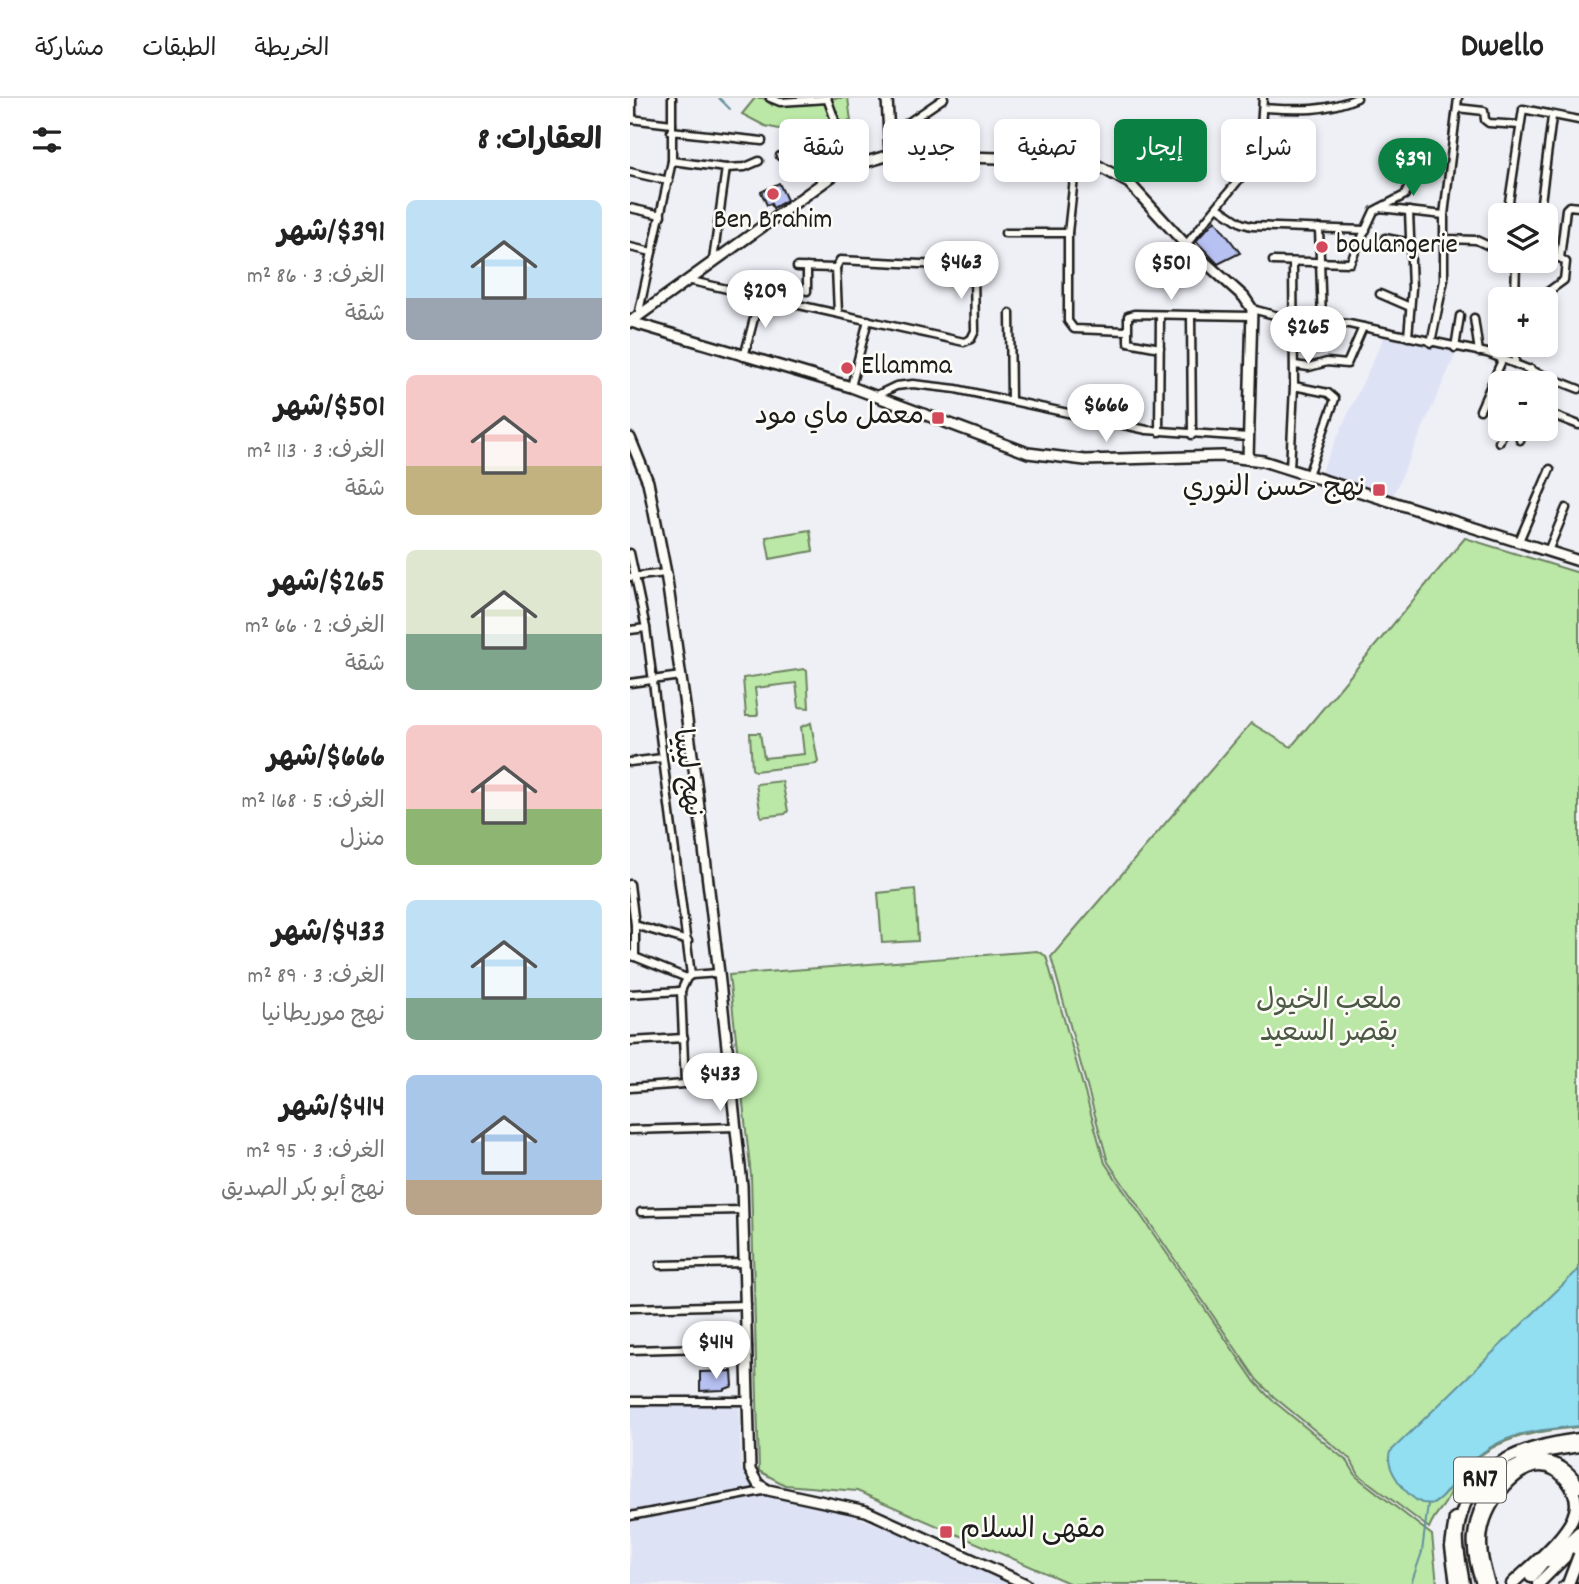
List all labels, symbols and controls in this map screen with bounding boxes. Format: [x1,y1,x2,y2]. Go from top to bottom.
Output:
text: Dwello [1461,25,1544,72]
text: مشاركة [35,33,104,67]
text: الطبقات [142,33,217,67]
text: الخريطة [255,33,329,67]
chip: شقة [779,119,869,182]
chip: جديد [883,119,980,182]
chip: تصفية [994,119,1100,182]
chip: إيجار [1114,119,1207,182]
chip: شراء [1221,119,1316,182]
icon: filters [28,121,66,159]
text: العقارات: 8 [478,121,602,164]
pin: $391 [1372,139,1454,198]
text: $391 [1394,144,1432,177]
marker: Ben Brahim [765,186,781,202]
place label: Ben Brahim [714,202,832,242]
map controls [1488,203,1558,441]
button: layers [1488,203,1558,273]
text: $391/شهر [278,213,385,256]
place label: boulangerie [1336,227,1458,267]
icon: home [462,228,546,312]
marker: boulangerie [1314,239,1330,255]
pin: $463 [920,242,1002,301]
pin: $501 [1130,242,1212,302]
text: $463 [940,247,982,280]
text: $501 [1151,248,1191,281]
text: الغرف: 3 · 86 m² [247,261,385,294]
pin: $209 [724,271,806,330]
text: $209 [743,276,787,309]
button: + [1488,287,1558,357]
text: شقة [345,299,385,332]
pin: $265 [1267,306,1349,366]
text: $265 [1286,312,1330,345]
place label: Ellamma [861,348,953,388]
marker: Ellamma [839,360,855,376]
button: − [1488,371,1558,441]
pin: $666 [1065,384,1147,444]
text: $501/شهر [275,388,385,431]
text: $666 [1083,390,1129,423]
place label: معمل ماي مود [754,398,924,438]
icon: home [462,403,546,487]
marker: معمل ماي مود [930,410,946,426]
text: الغرف: 3 · 113 m² [247,436,385,469]
place label: نهج حسن النوري [1182,470,1365,510]
text: شقة [345,474,385,507]
marker: نهج حسن النوري [1371,482,1387,498]
text: $265/شهر [270,563,385,606]
icon: home [462,578,546,662]
text: الغرف: 2 · 66 m² [245,611,385,644]
text: شقة [345,649,385,682]
street label: نهج ليبيا [659,726,711,820]
text: $666/شهر [267,738,385,781]
icon: home [462,753,546,837]
text: الغرف: 5 · 168 m² [241,786,385,819]
text: منزل [340,824,385,857]
text: $433/شهر [272,913,385,956]
icon: home [462,928,546,1012]
text: الغرف: 3 · 89 m² [248,961,385,994]
park label: ملعب الخيول بقصر السعيد [1256,983,1402,1055]
text: نهج موريطانيا [261,999,385,1032]
pin: $433 [679,1054,761,1113]
text: $433 [699,1059,741,1092]
text: $414/شهر [280,1088,385,1131]
icon: home [462,1103,546,1187]
text: الغرف: 3 · 95 m² [246,1136,385,1169]
text: نهج أبو بكر الصديق [221,1174,385,1207]
pin: $414 [675,1322,757,1381]
text: $414 [698,1327,734,1360]
road number: RN7 [1454,1457,1506,1502]
place label: مقهى السلام [960,1512,1106,1552]
marker: مقهى السلام [938,1524,954,1540]

